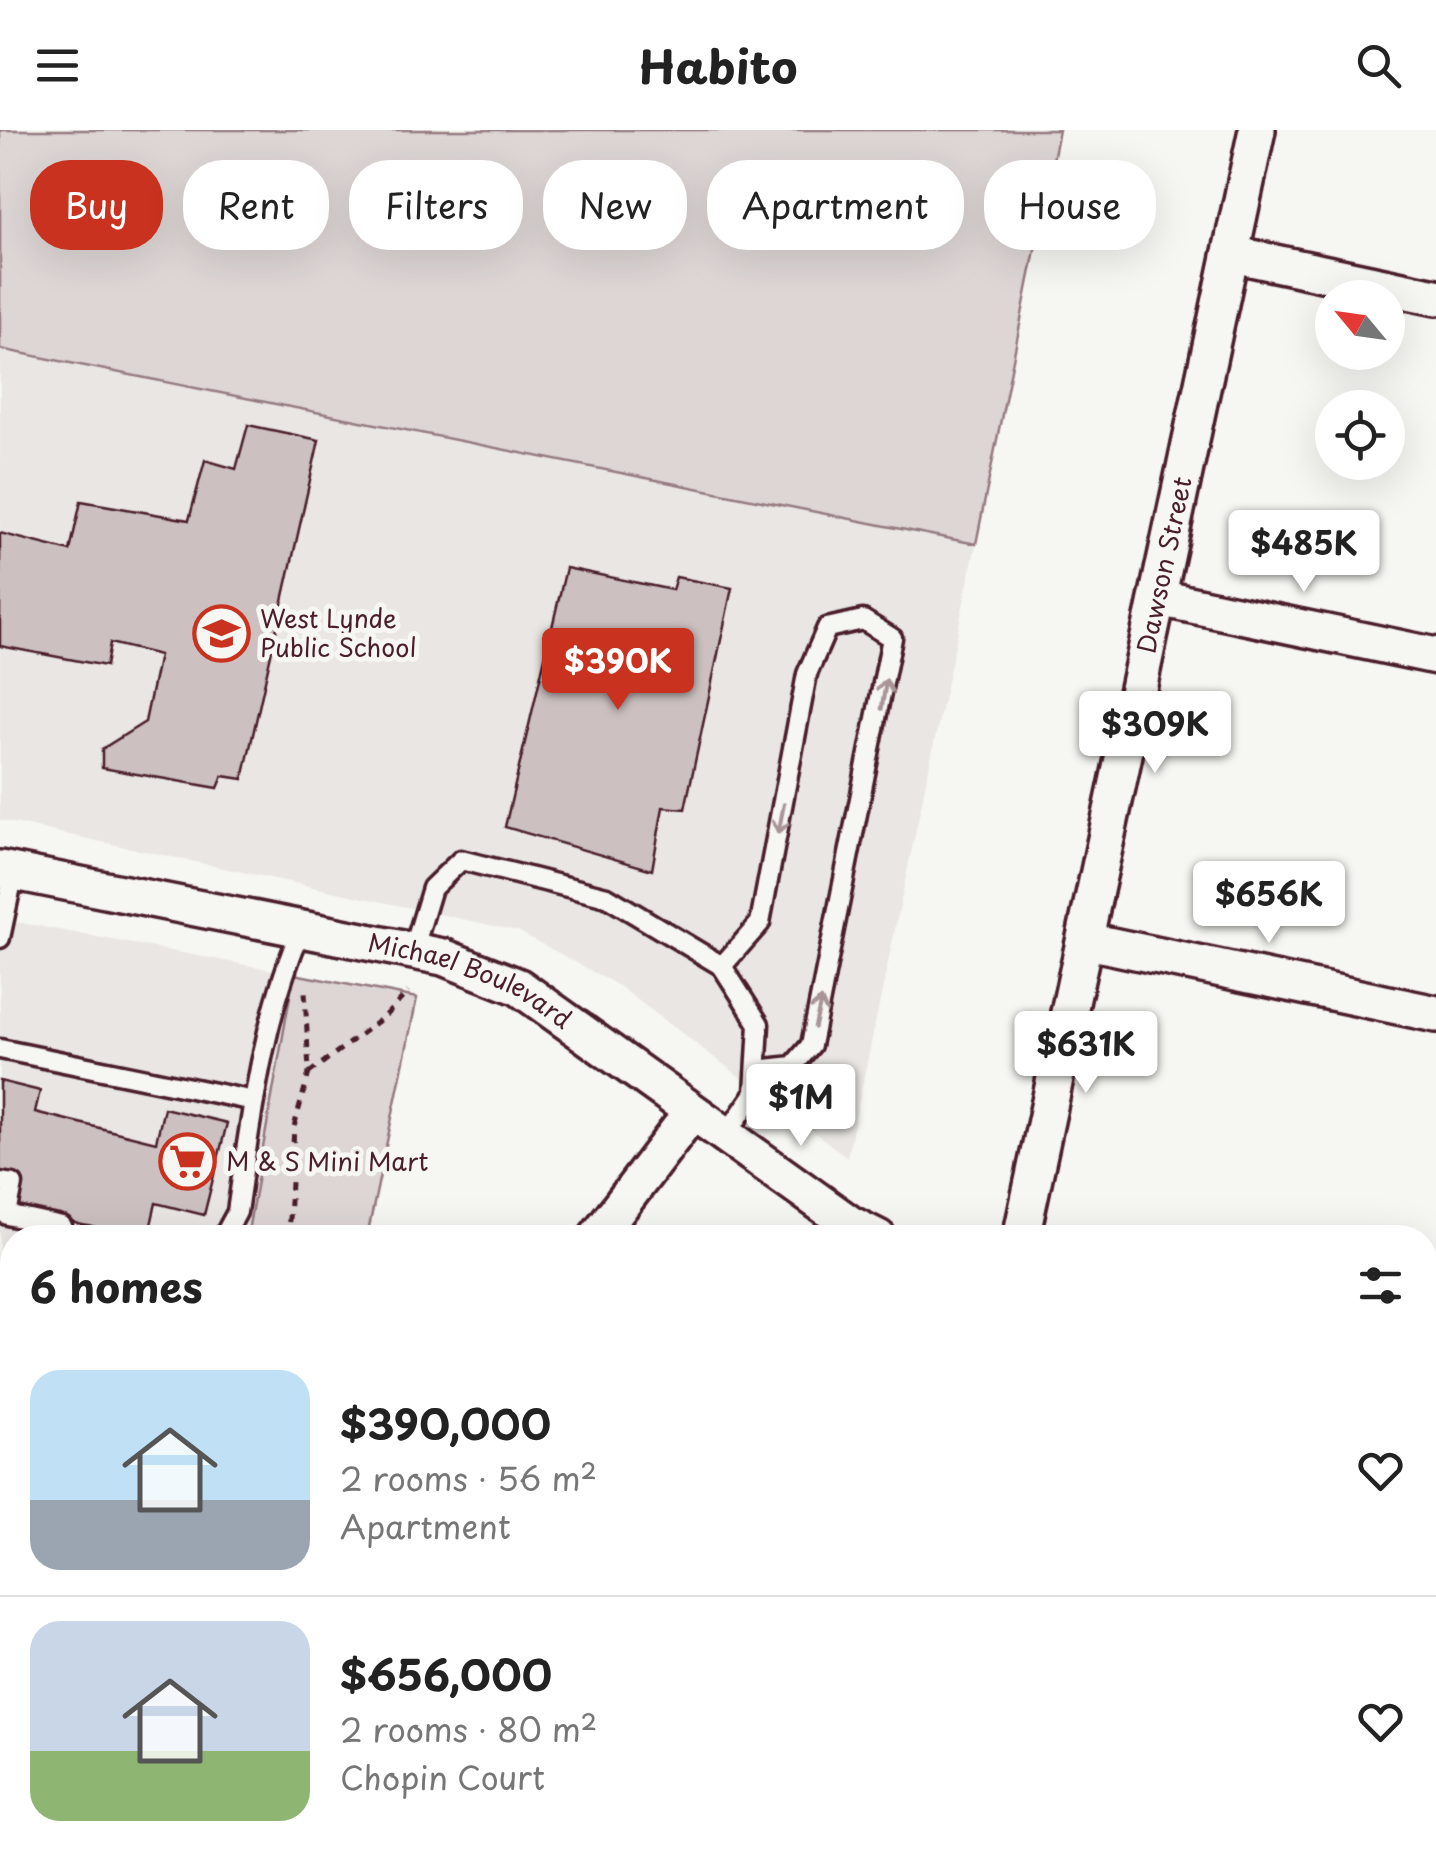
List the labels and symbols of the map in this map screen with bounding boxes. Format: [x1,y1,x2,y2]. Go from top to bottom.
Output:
north arrow [1315,280,1405,370]
street label: Dawson Street [1126,473,1201,657]
pin: $485K [1234,510,1374,595]
place label: West Lynde Public School [260,599,417,666]
school or university icon: West Lynde Public School [191,603,251,663]
pin: $390K [548,628,688,713]
one-way arrow [875,679,893,711]
pin: $309K [1085,691,1225,776]
one-way arrow [771,802,790,834]
pin: $656K [1199,861,1339,946]
street label: Michael Boulevard [365,923,580,1037]
one-way arrow [810,998,828,1030]
pin: $631K [1016,1011,1156,1096]
pin: $1M [753,1064,849,1149]
supermarket icon: M & S Mini Mart [157,1132,217,1192]
place label: M & S Mini Mart [226,1142,428,1180]

